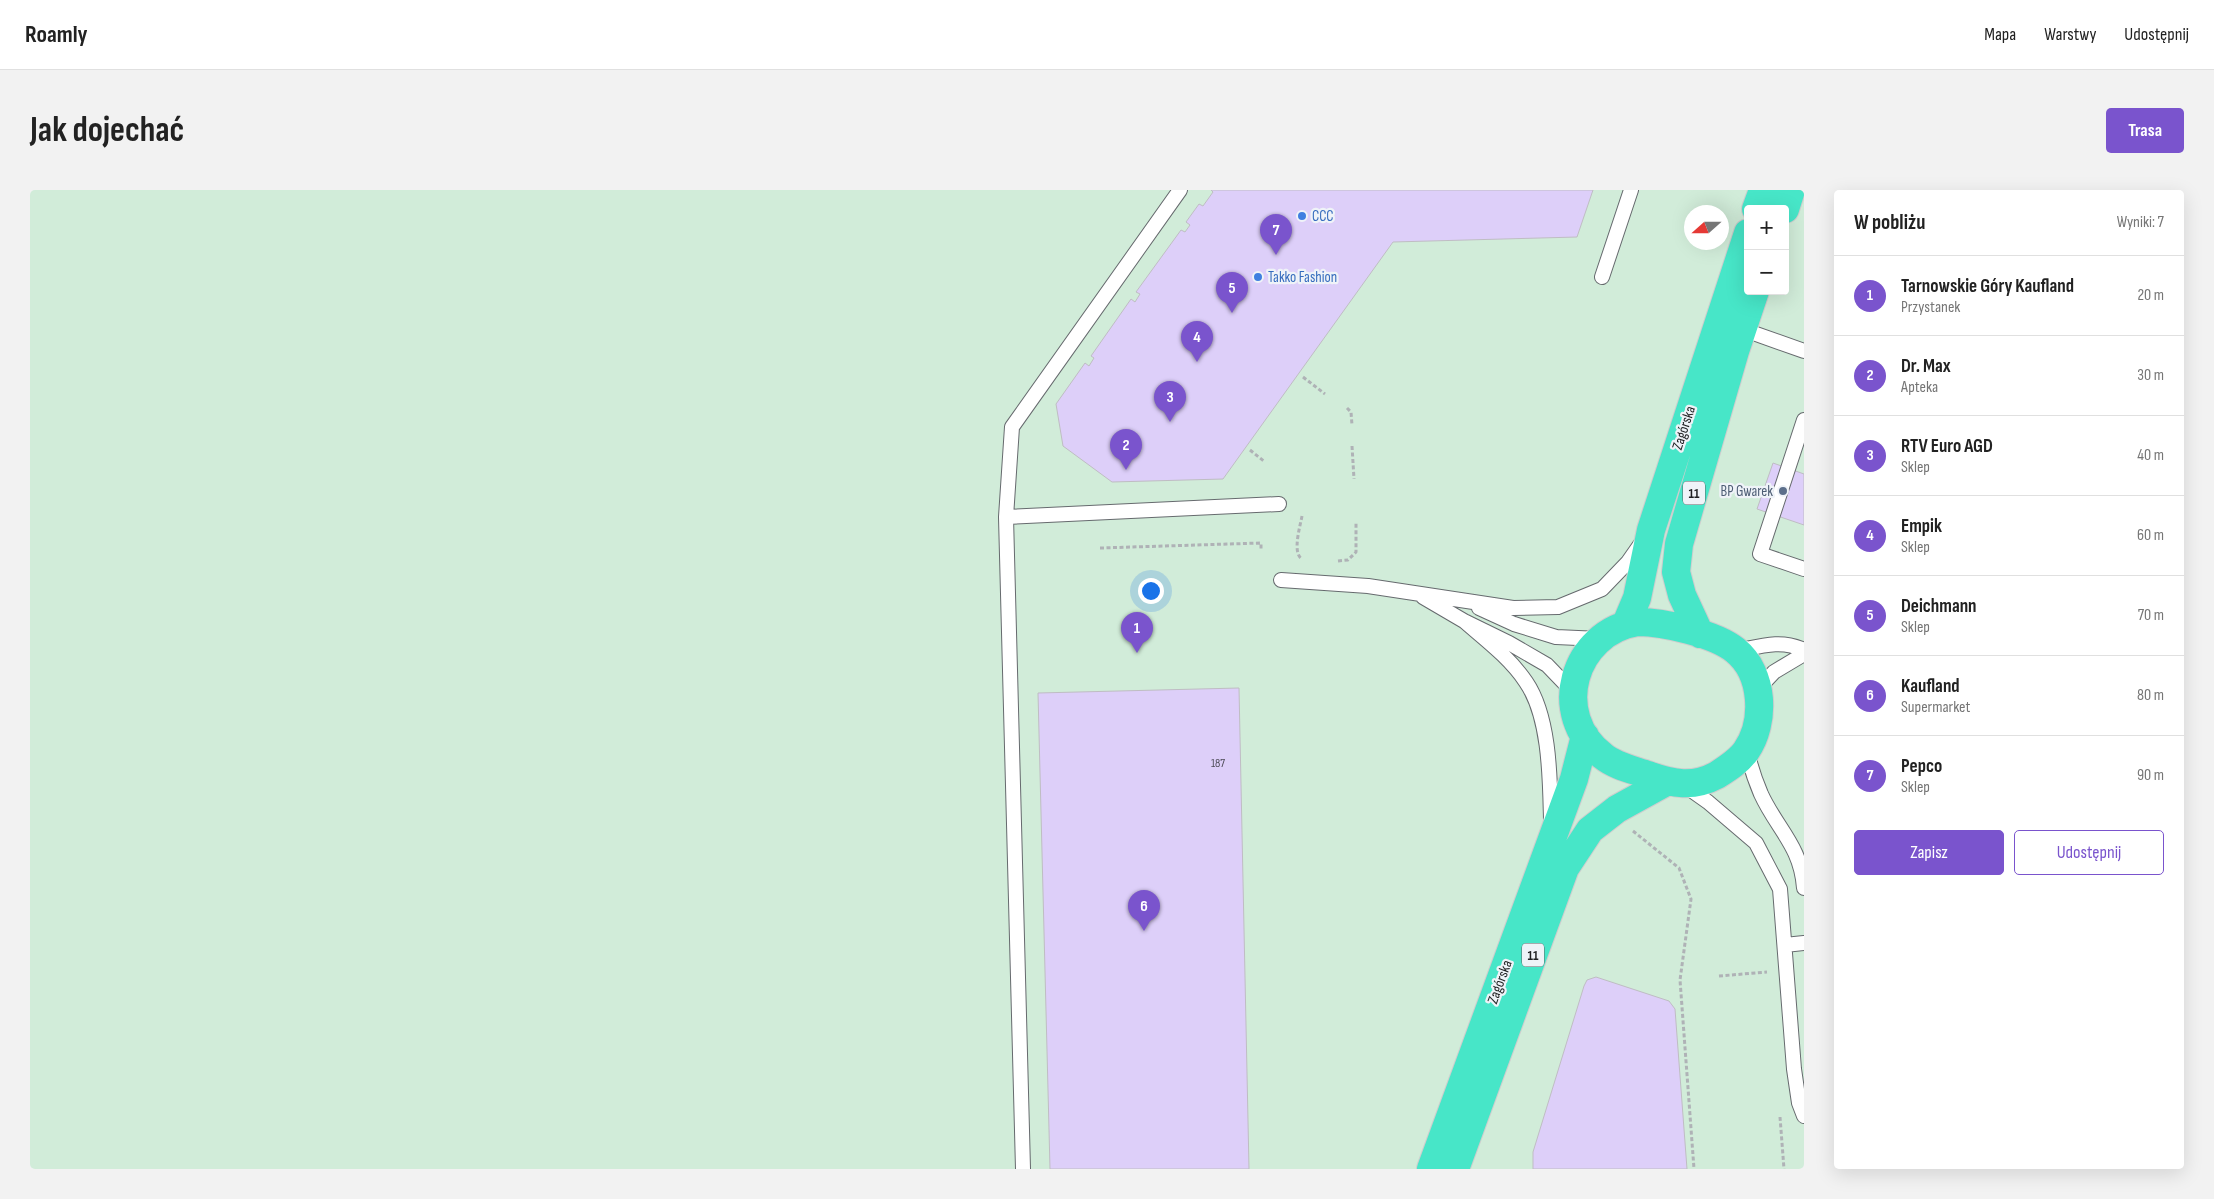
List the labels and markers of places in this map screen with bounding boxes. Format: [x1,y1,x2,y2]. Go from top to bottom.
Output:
place label: CCC [1312,207,1334,226]
marker: CCC [1296,210,1308,222]
pin: 7 [1260,214,1292,255]
place label: Takko Fashion [1268,268,1337,287]
marker: Takko Fashion [1252,271,1264,283]
pin: 5 [1216,272,1248,313]
pin: 4 [1181,321,1213,362]
pin: 3 [1154,381,1186,422]
pin: 2 [1110,429,1142,470]
place label: BP Gwarek [1721,482,1773,501]
marker: BP Gwarek [1777,485,1789,497]
pin: 1 [1121,612,1153,653]
pin: 6 [1128,890,1160,931]

